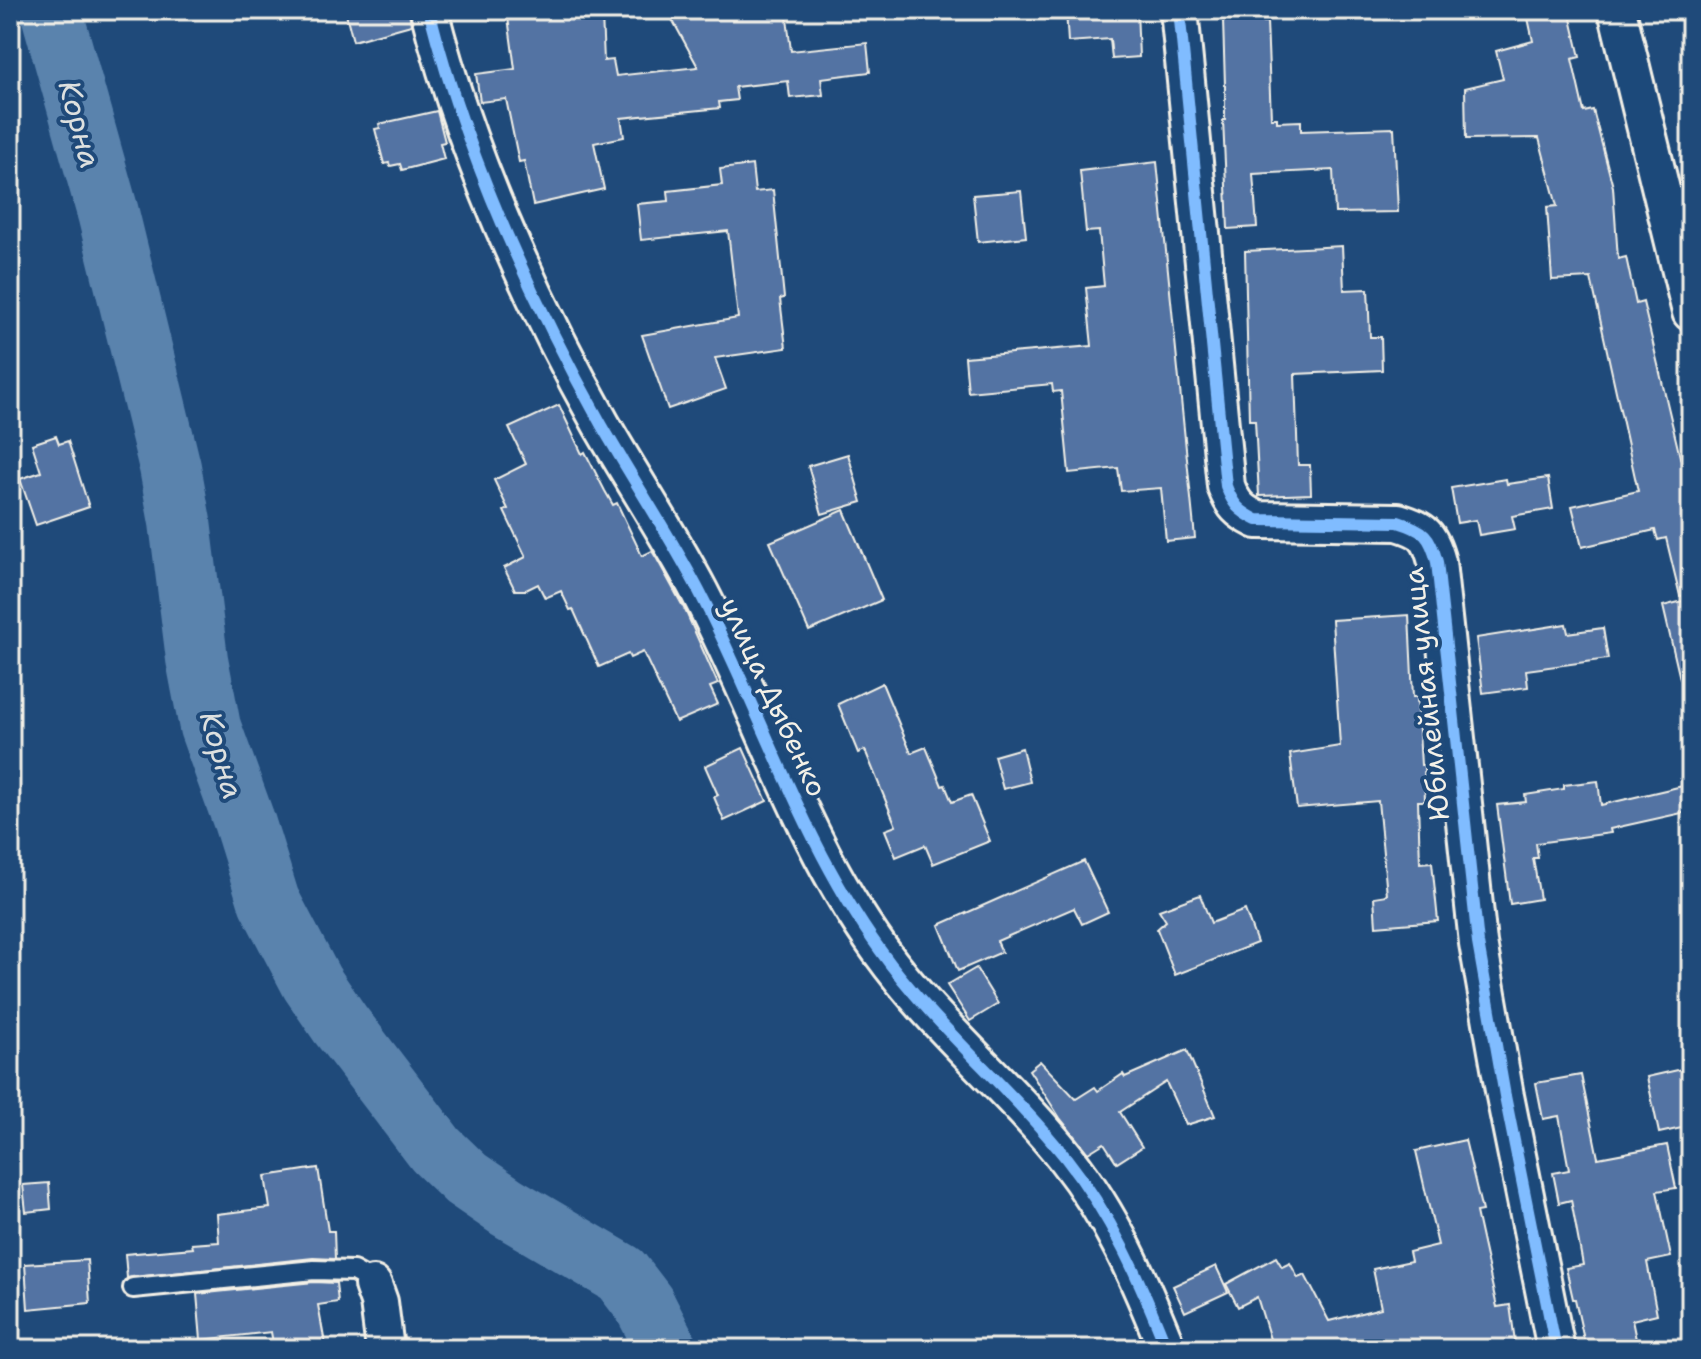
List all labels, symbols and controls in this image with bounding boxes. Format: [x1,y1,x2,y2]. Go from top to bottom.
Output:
water label: Корна [49,75,111,173]
street label: Юбилейная улица [1394,565,1458,823]
street label: улица Дыбенко [711,591,837,803]
water label: Корна [190,706,254,804]

